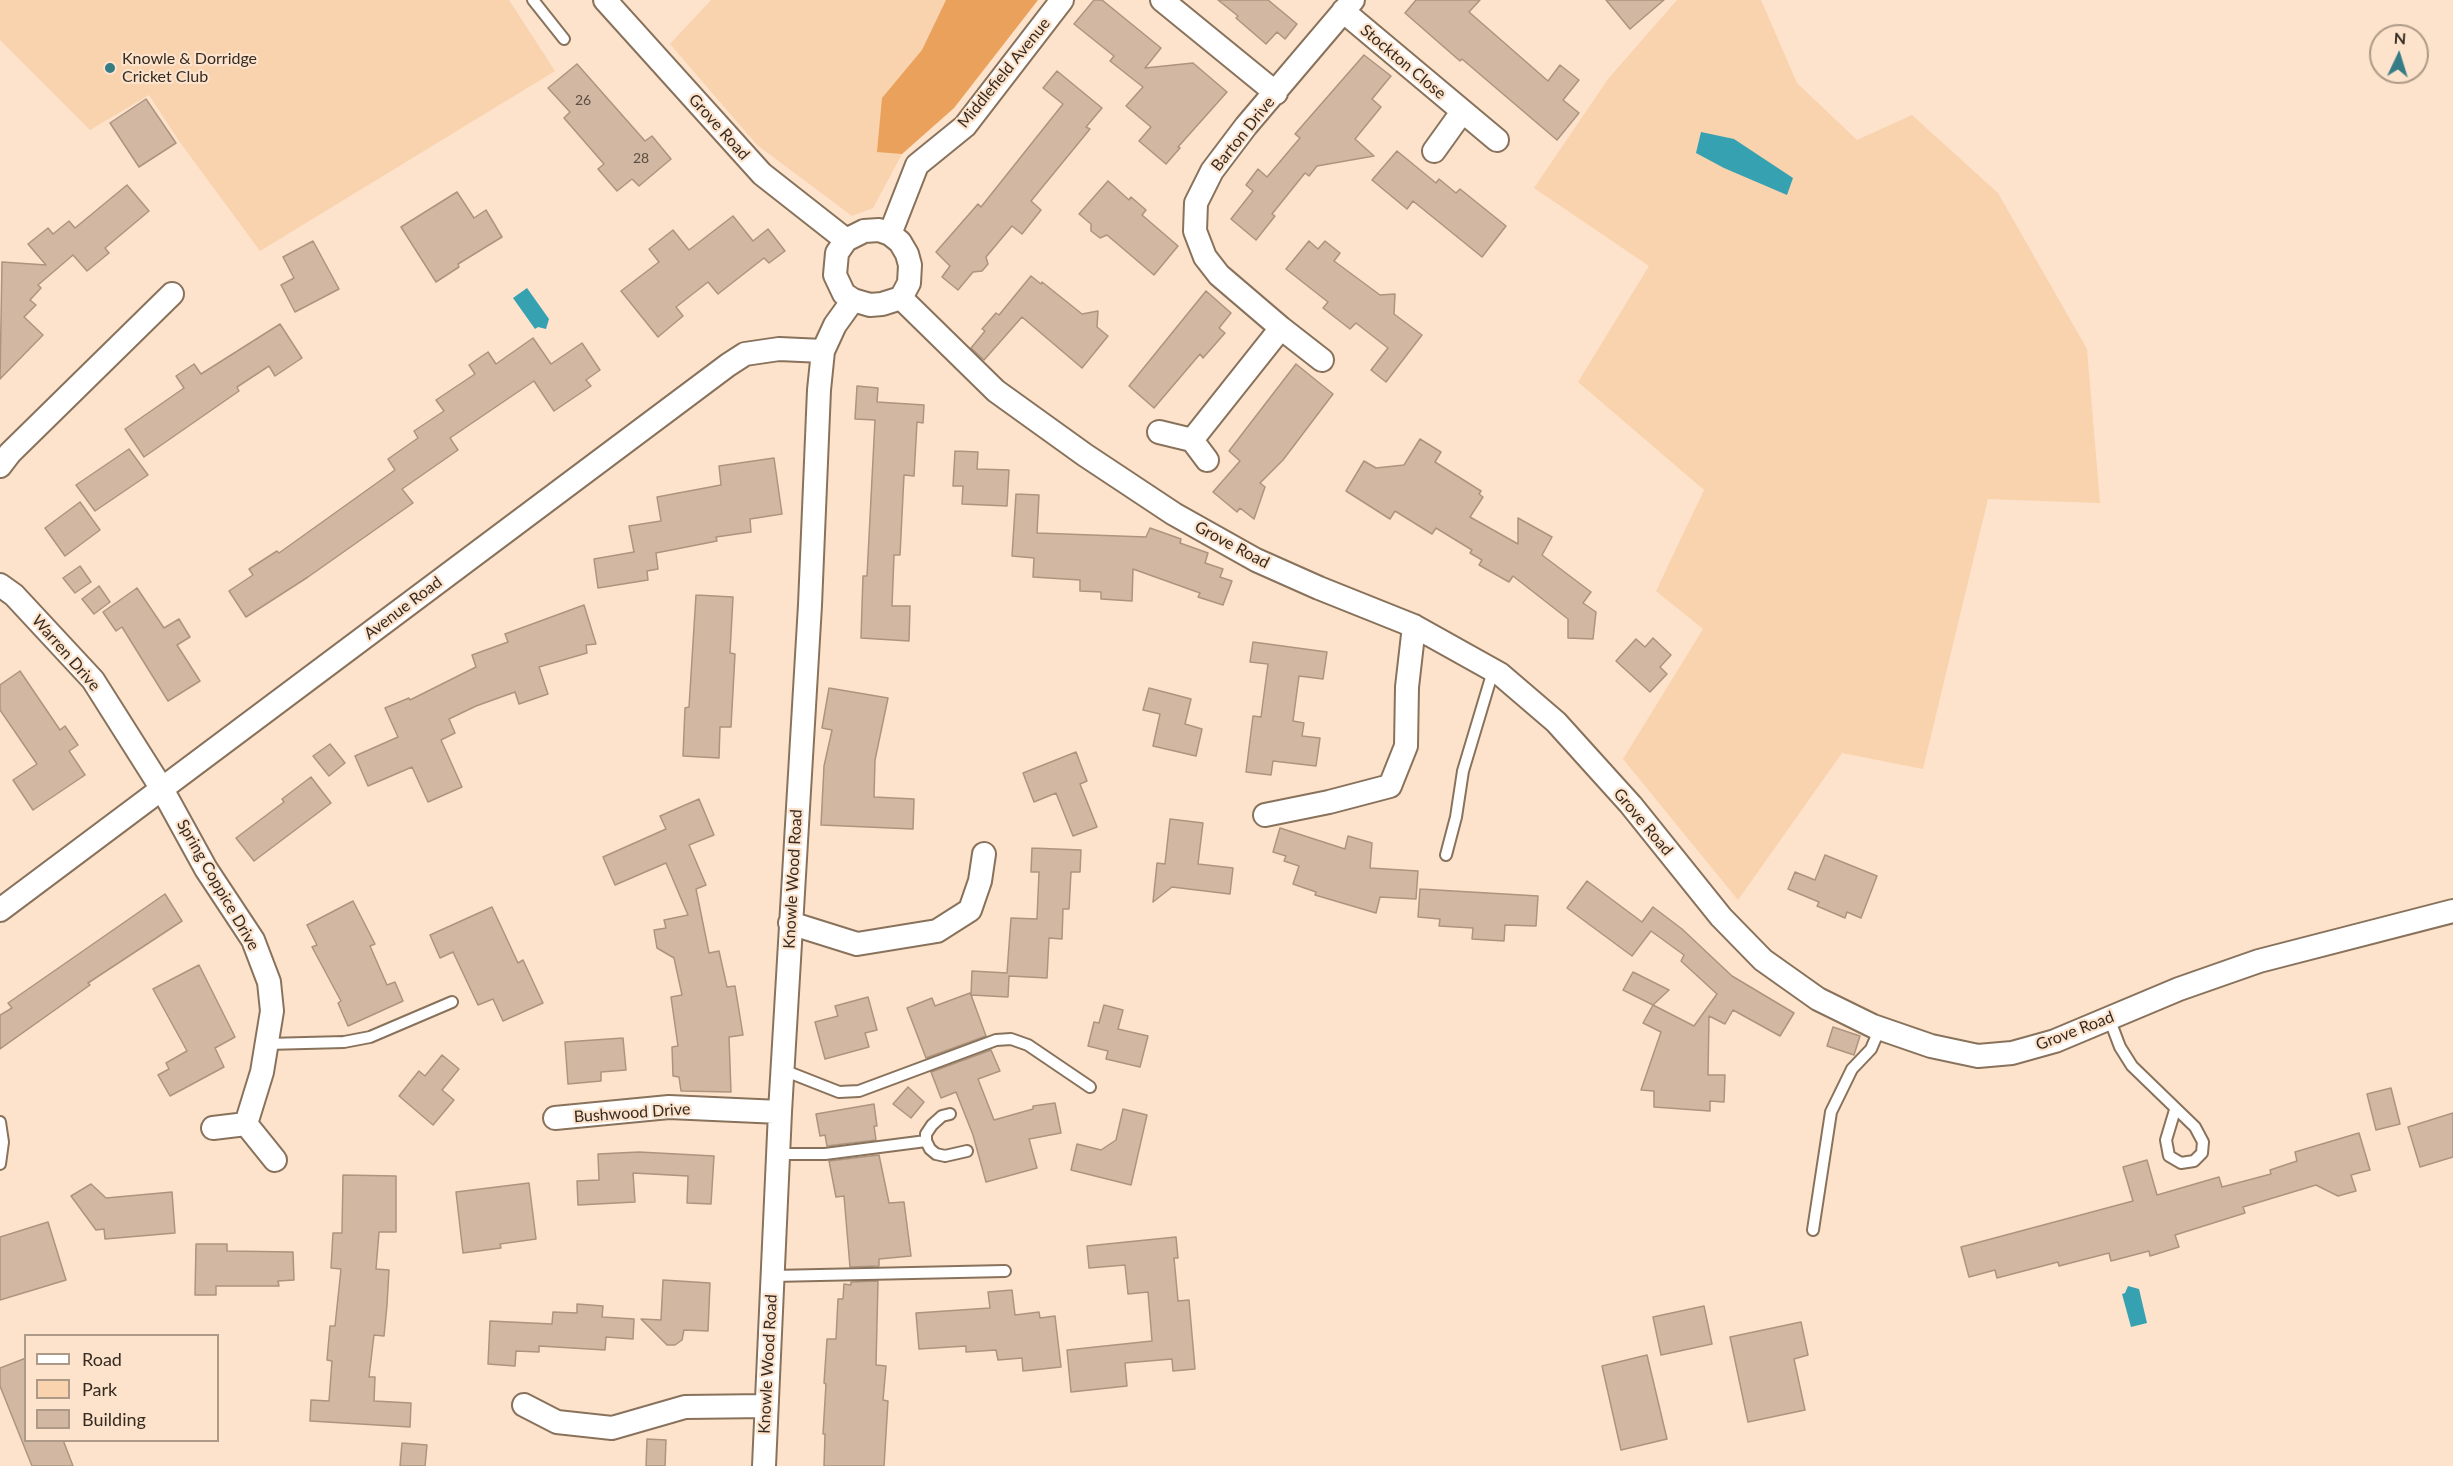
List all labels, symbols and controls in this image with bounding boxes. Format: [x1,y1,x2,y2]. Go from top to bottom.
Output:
street label: Middlefield Avenue [954,14,1054,132]
street label: Stockton Close [1356,21,1450,103]
north arrow [2369,24,2429,84]
text: N [2393,28,2407,47]
place label: Knowle & Dorridge Cricket Club [122,49,257,87]
marker: Knowle & Dorridge Cricket Club [103,61,117,75]
street label: Grove Road [684,90,754,164]
house number: 26 [575,92,591,108]
street label: Barton Drive [1207,93,1279,175]
house number: 28 [633,150,649,166]
street label: Grove Road [1191,517,1273,573]
street label: Avenue Road [360,572,446,644]
street label: Warren Drive [28,611,104,695]
street label: Grove Road [1609,784,1677,860]
street label: Knowle Wood Road [780,809,806,949]
street label: Spring Coppice Drive [173,816,263,954]
street label: Grove Road [2033,1007,2117,1055]
street label: Bushwood Drive [573,1099,691,1127]
street label: Knowle Wood Road [755,1294,781,1434]
legend [24,1334,219,1442]
text: Road [82,1348,122,1370]
text: Park [82,1378,117,1400]
text: Building [82,1408,146,1430]

